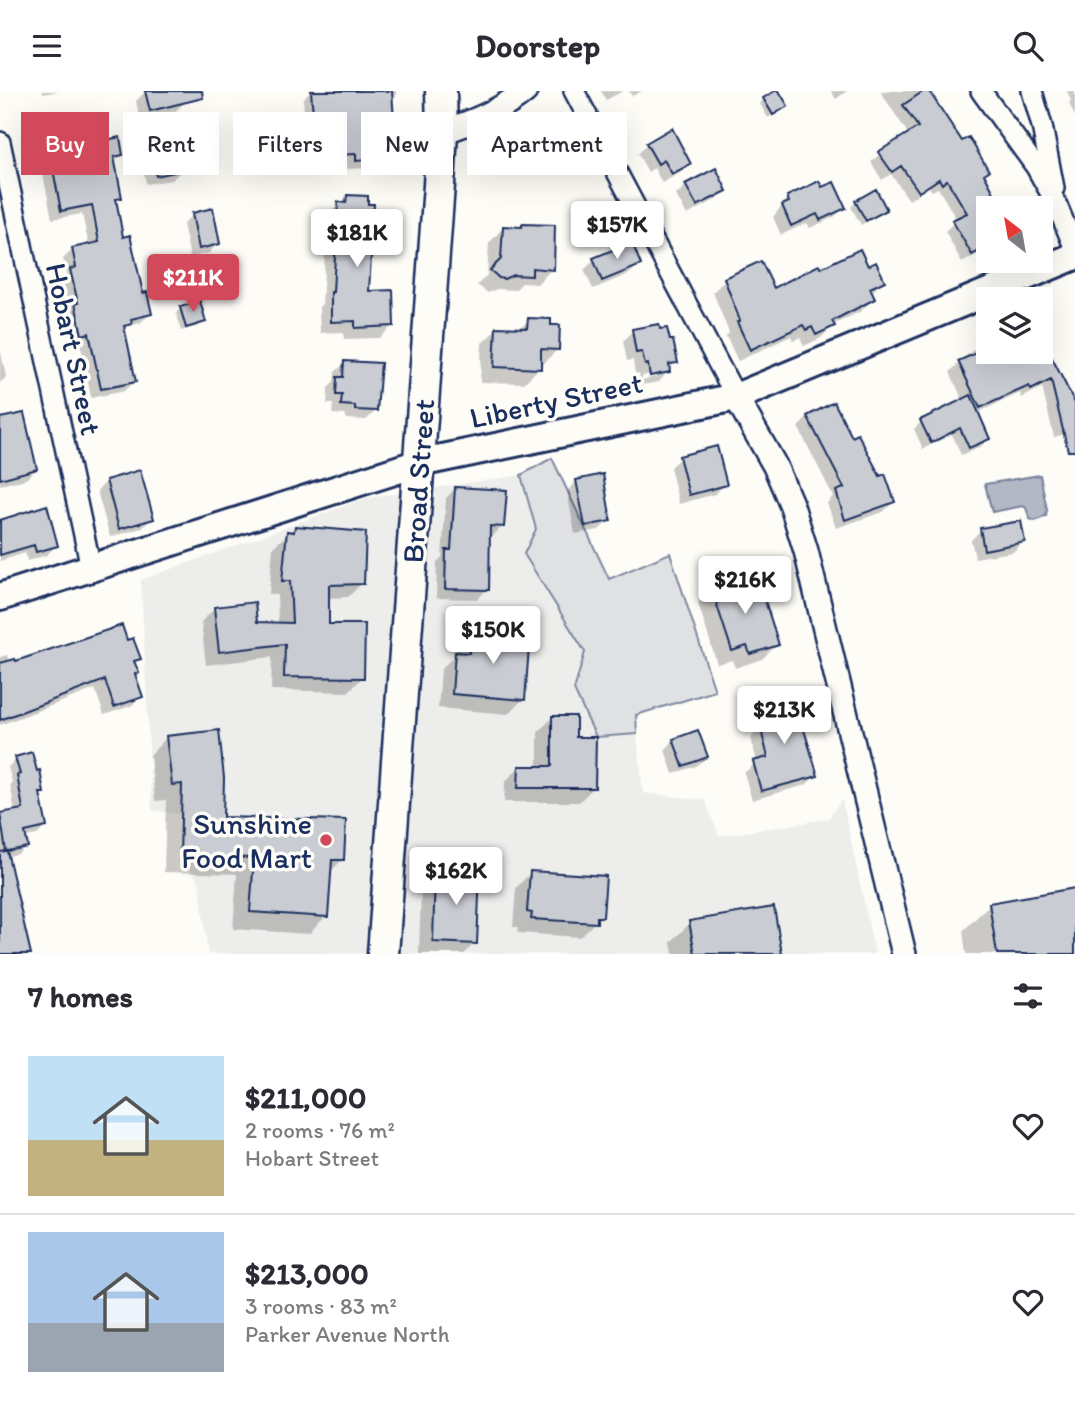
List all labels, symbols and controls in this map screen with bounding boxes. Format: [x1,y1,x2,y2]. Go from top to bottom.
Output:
icon: menu [28,27,66,65]
text: Doorstep [475,27,600,65]
icon: search [1009,27,1047,65]
chip: Buy [21,112,109,175]
chip: Rent [123,112,219,175]
chip: Filters [233,112,347,175]
chip: New [361,112,453,175]
chip: Apartment [467,112,627,175]
north arrow [976,196,1054,273]
map controls [976,196,1053,364]
pin: $157K [568,201,666,261]
pin: $181K [308,209,406,269]
text: $157K [587,210,647,238]
text: $181K [327,218,387,246]
pin: $211K [144,255,242,314]
street label: Hobart Street [38,260,110,438]
text: $211K [163,263,223,291]
button: layers [976,287,1053,364]
street label: Liberty Street [466,364,646,436]
street label: Broad Street [394,398,442,564]
pin: $216K [696,557,794,616]
text: $216K [714,565,776,593]
pin: $150K [444,607,542,666]
text: $150K [461,615,525,643]
pin: $213K [735,687,833,746]
text: $213K [753,695,815,723]
place label: Sunshine Food Mart [181,805,312,876]
marker: Sunshine Food Mart [318,832,334,848]
pin: $162K [407,847,505,907]
text: $162K [425,856,487,884]
icon: filters [1009,977,1047,1015]
text: 7 homes [28,978,133,1015]
text: $211,000 [245,1079,366,1116]
icon: home [84,1084,168,1168]
icon: heart [1009,1107,1047,1145]
text: 2 rooms · 76 m² [245,1116,395,1144]
text: Hobart Street [245,1144,379,1172]
text: $213,000 [245,1255,369,1292]
icon: home [84,1260,168,1344]
icon: heart [1009,1283,1047,1321]
text: 3 rooms · 83 m² [245,1292,397,1320]
text: Parker Avenue North [245,1320,449,1348]

